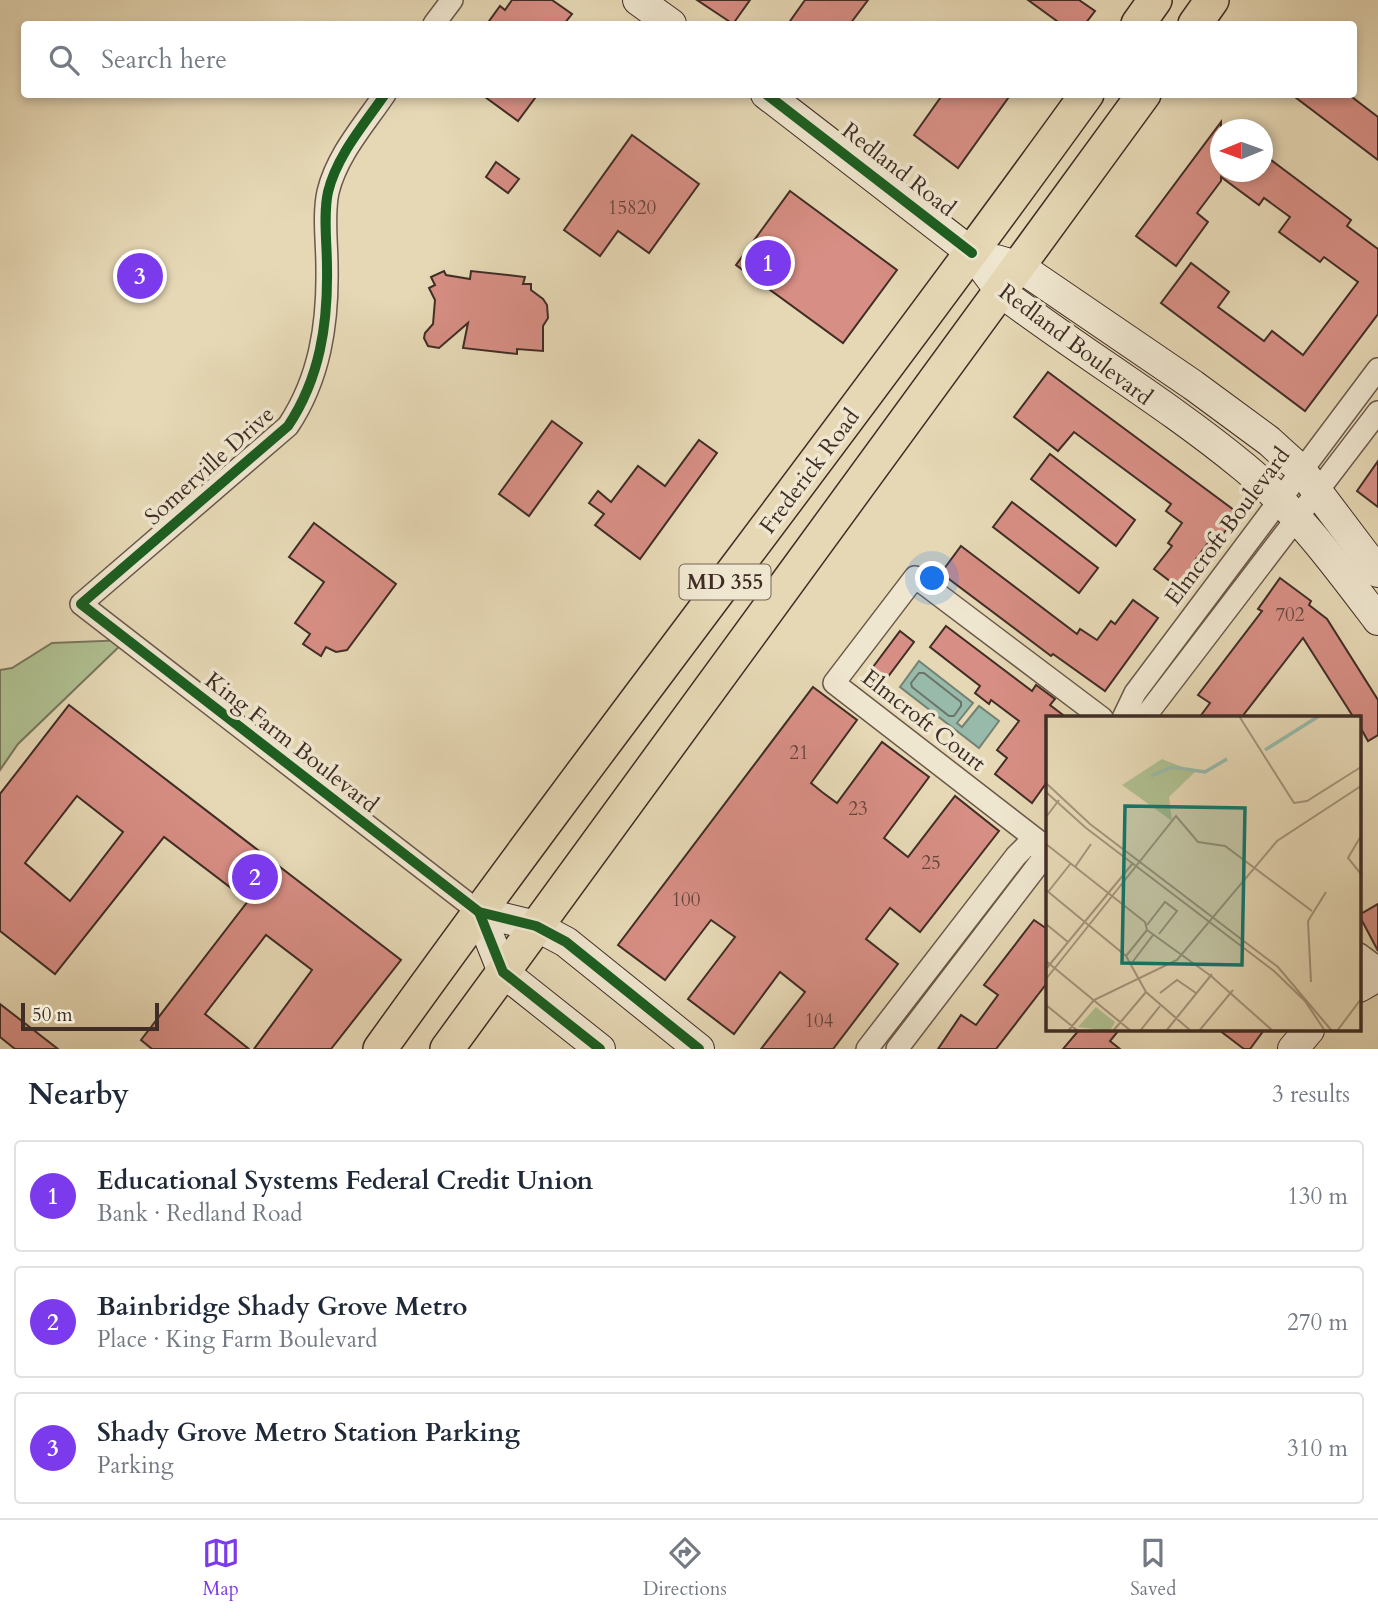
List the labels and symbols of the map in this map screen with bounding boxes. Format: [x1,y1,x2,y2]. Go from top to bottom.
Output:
street label: Redland Road [835,115,963,224]
north arrow [1210,119,1273,182]
house number: 15820 [608,195,657,221]
pin: 1 [745,237,791,289]
pin: 3 [117,250,163,302]
street label: Redland Boulevard [992,276,1160,413]
street label: Somerville Drive [138,399,281,532]
street label: Frederick Road [752,402,867,540]
street label: Elmcroft Boulevard [1158,440,1298,612]
your location [915,561,949,595]
road number: MD 355 [680,564,770,600]
house number: 702 [1275,602,1305,628]
street label: Elmcroft Court [855,662,992,779]
street label: King Farm Boulevard [199,665,385,820]
inset map [1046,716,1360,1032]
house number: 21 [789,740,809,766]
house number: 23 [848,796,868,822]
house number: 25 [921,850,941,876]
pin: 2 [232,851,278,903]
house number: 100 [671,887,701,913]
scale bar [21,1000,159,1032]
house number: 104 [804,1008,834,1034]

